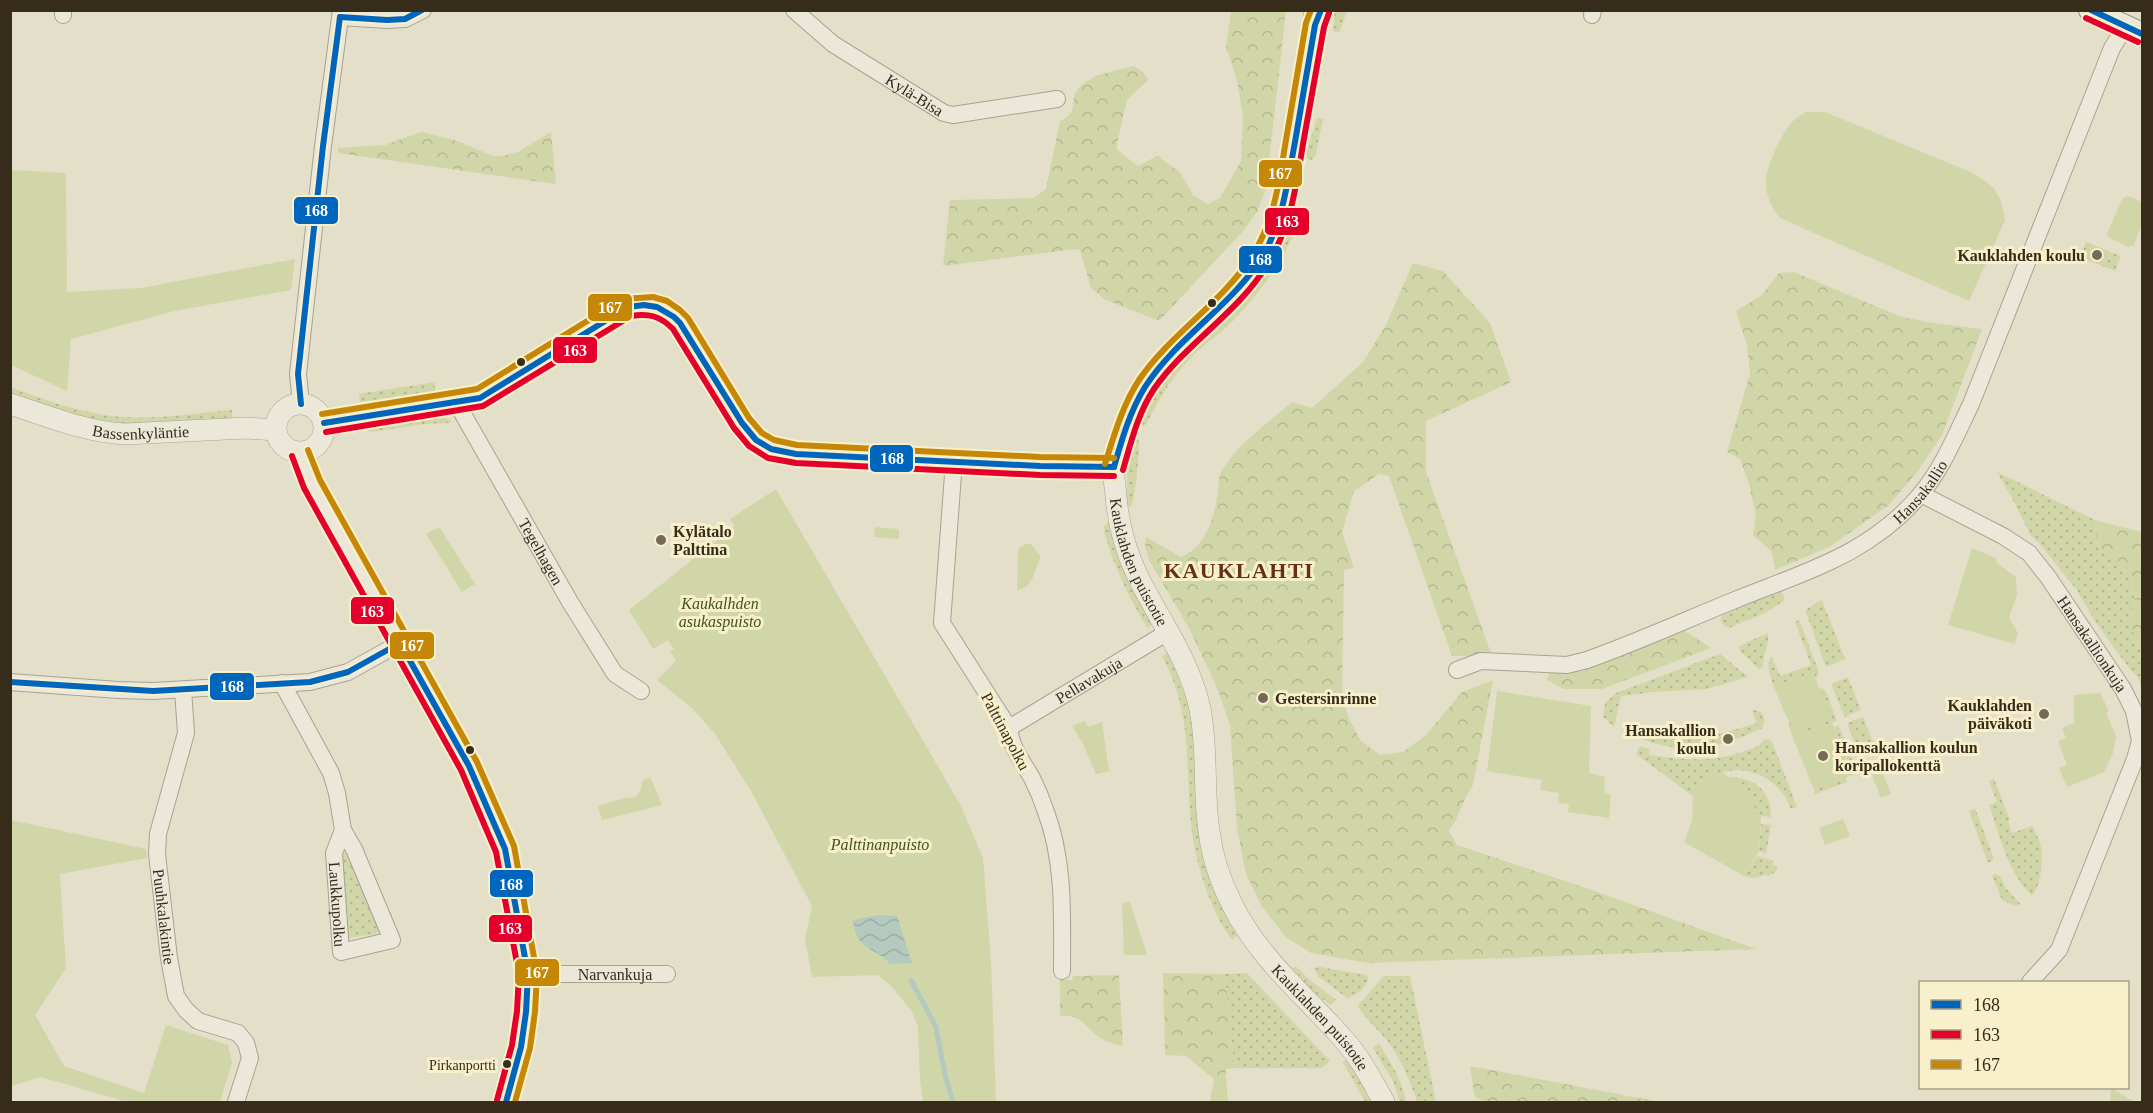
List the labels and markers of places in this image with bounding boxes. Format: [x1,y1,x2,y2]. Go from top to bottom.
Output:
place label: Kauklahden koulu [1957,247,2085,264]
marker: Kauklahden koulu [2090,248,2104,262]
unlabelled marker [1206,297,1218,309]
unlabelled marker [515,356,527,368]
place label: Kylätalo Palttina [673,523,732,558]
marker: Kylätalo Palttina [654,533,668,547]
place label: Gestersinrinne [1275,690,1376,707]
marker: Gestersinrinne [1256,691,1270,705]
place label: Kauklahden päiväkoti [1948,697,2033,733]
marker: Kauklahden päiväkoti [2037,707,2051,721]
place label: Hansakallion koulu [1625,722,1716,757]
marker: Hansakallion koulu [1721,732,1735,746]
place label: Hansakallion koulun koripallokenttä [1835,739,1978,775]
unlabelled marker [464,744,476,756]
marker: Hansakallion koulun koripallokenttä [1816,749,1830,763]
place label: Pirkanportti [429,1058,496,1073]
marker: Pirkanportti [501,1058,513,1070]

